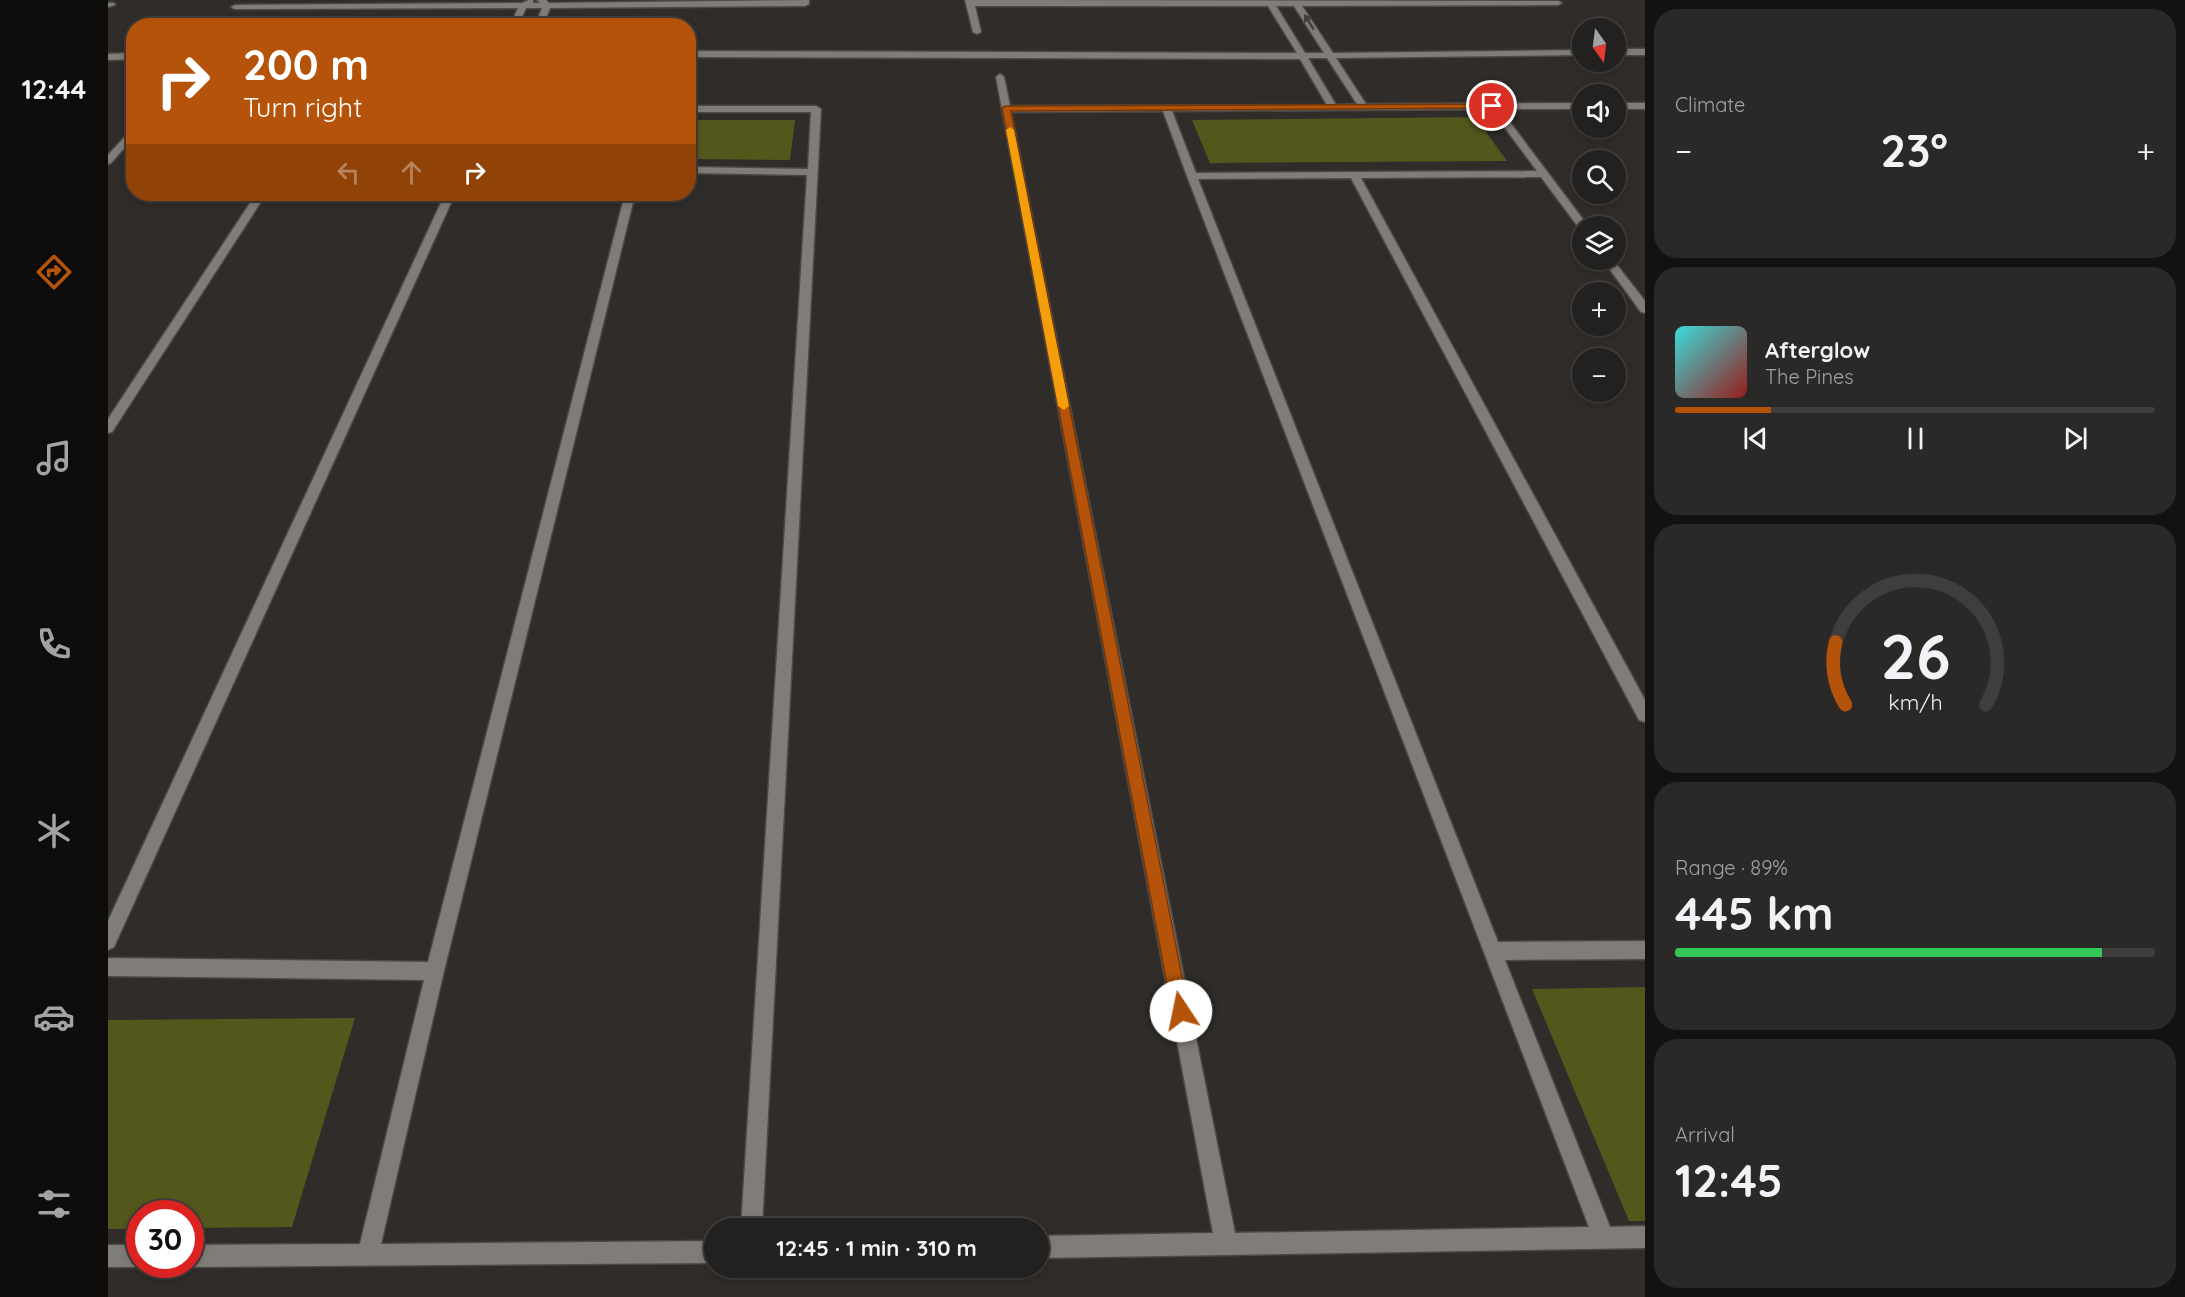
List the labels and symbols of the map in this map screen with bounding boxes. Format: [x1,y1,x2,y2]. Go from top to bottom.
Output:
one-way arrow [1303,14,1314,30]
north arrow [1572,18,1626,72]
pin [1466,80,1517,131]
position arrow [1149,979,1213,1043]
speed limit sign: 30 [126,1200,204,1278]

